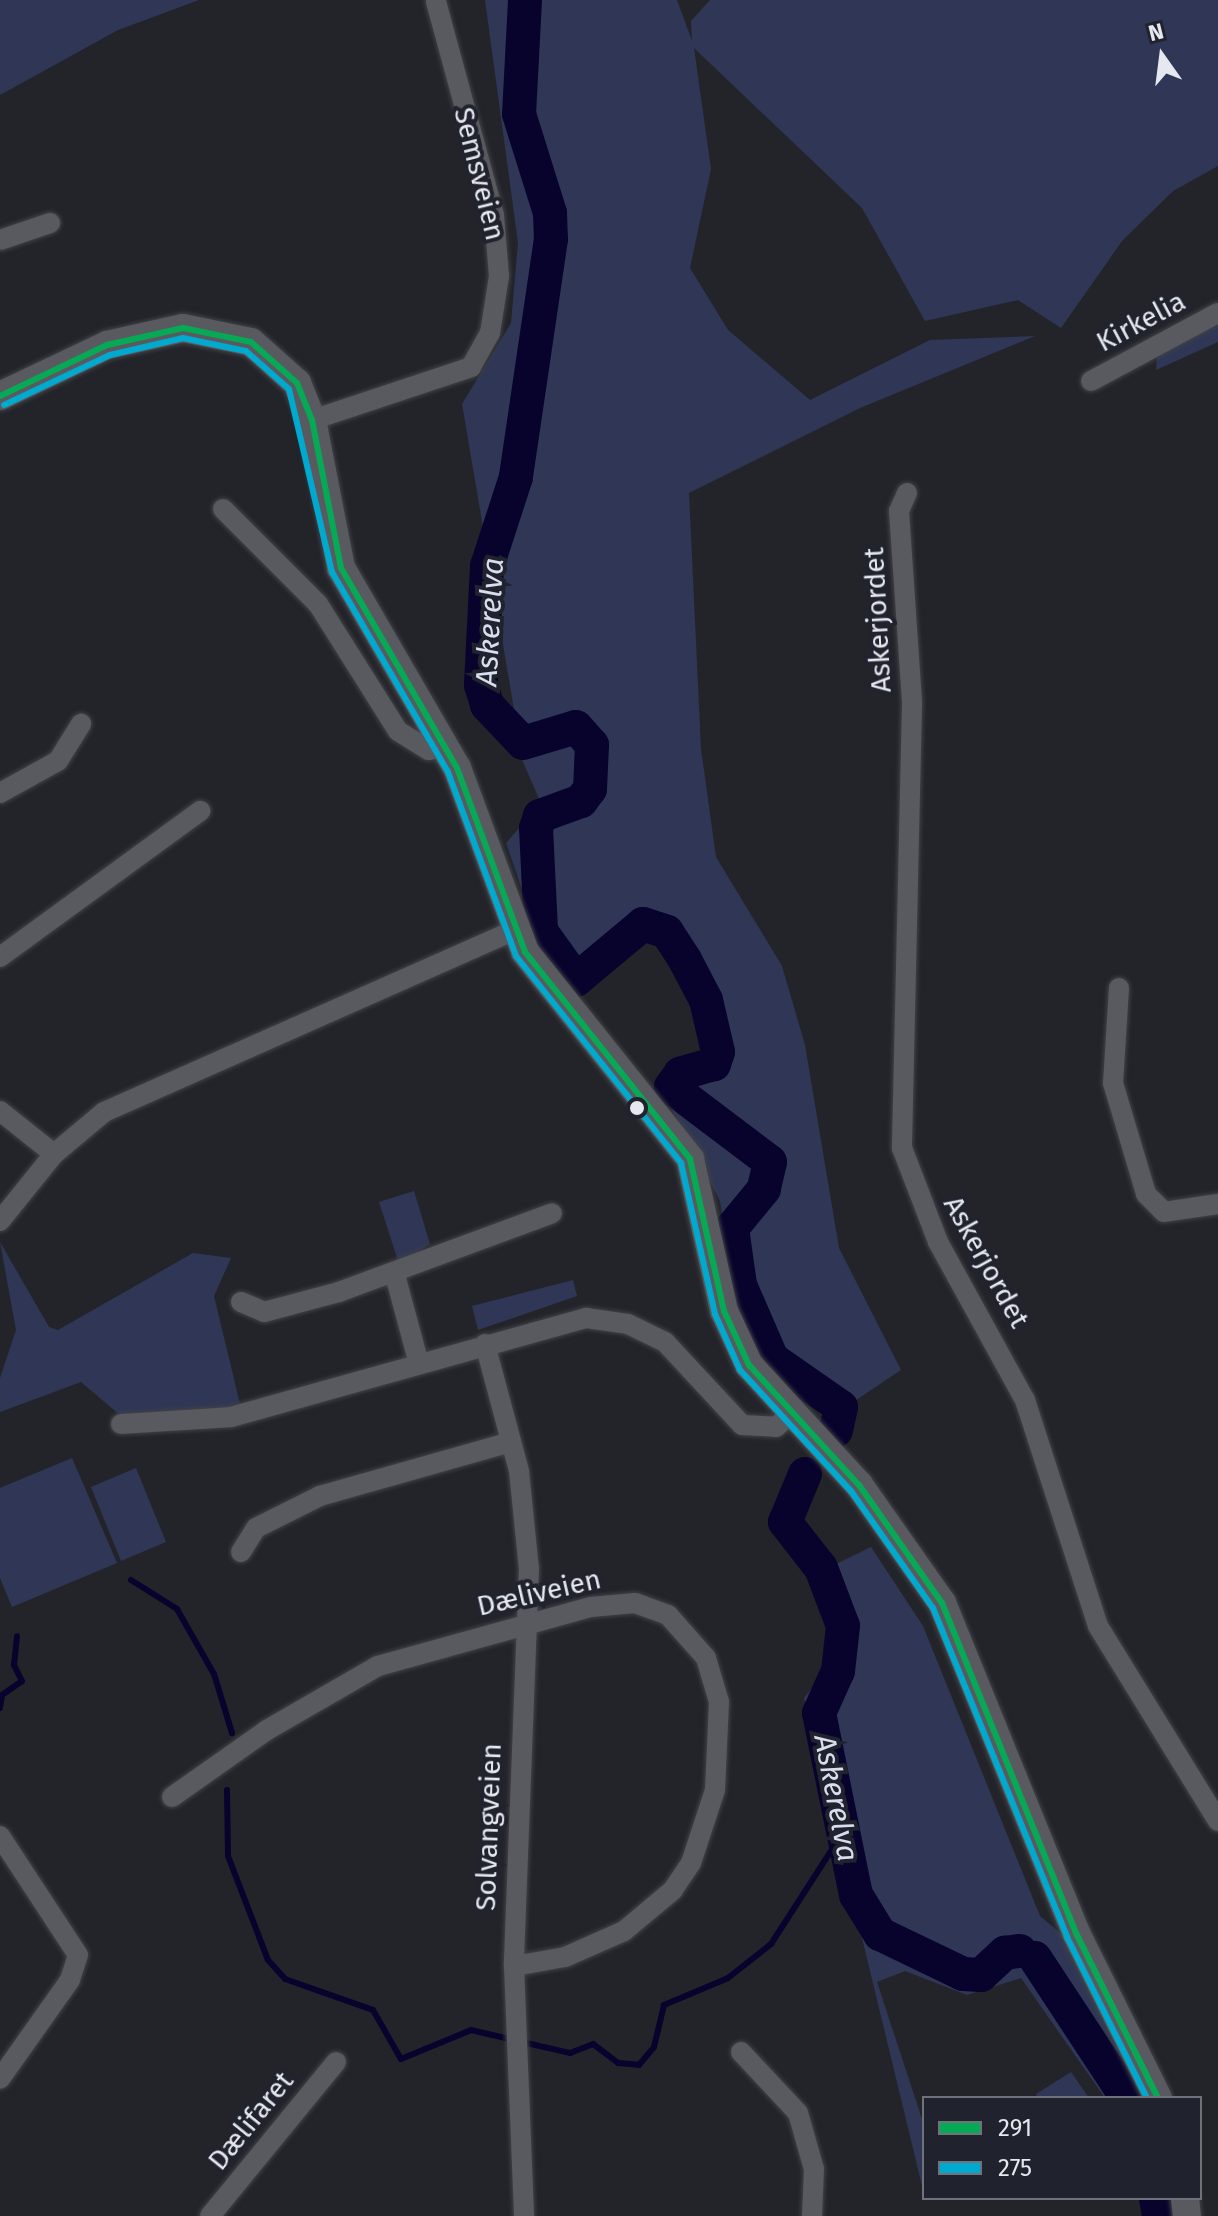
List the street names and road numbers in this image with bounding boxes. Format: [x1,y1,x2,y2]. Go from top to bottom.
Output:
street label: Semsveien [446,104,512,244]
street label: Kirkelia [1091,285,1191,359]
street label: Askerjordet [857,547,899,693]
street label: Askerjordet [936,1190,1036,1334]
street label: Dæliveien [474,1562,604,1624]
street label: Solvangveien [469,1743,509,1911]
street label: Dælifaret [201,2065,301,2177]

